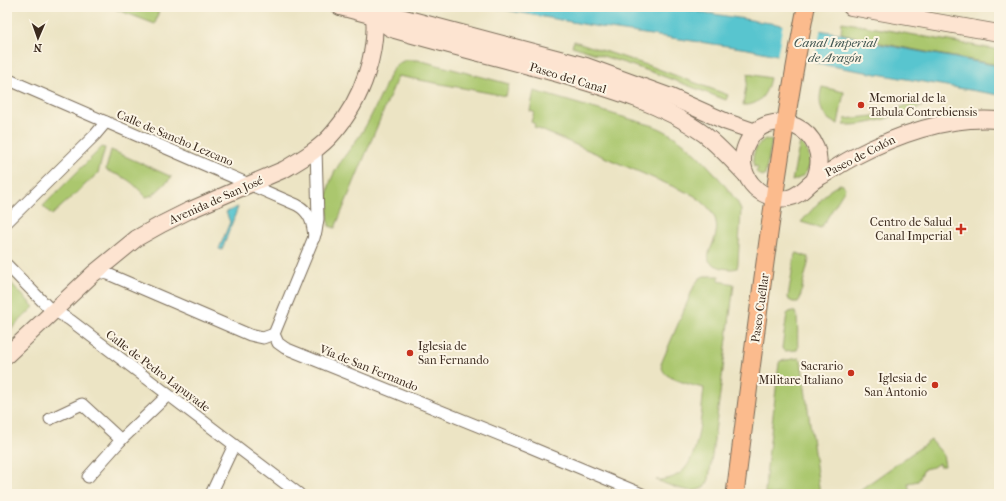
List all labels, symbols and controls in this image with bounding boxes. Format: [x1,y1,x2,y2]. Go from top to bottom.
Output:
north arrow [18,18,58,58]
water label: Canal Imperial de Aragón [794,35,878,65]
text: N [33,41,42,54]
street label: Paseo del Canal [528,60,609,97]
place label: Memorial de la Tabula Contrebiensis [869,91,978,119]
marker: Memorial de la Tabula Contrebiensis [856,100,866,110]
street label: Calle de Sancho Lezcano [115,107,235,169]
street label: Paseo de Colón [823,132,898,180]
street label: Avenida de San José [166,173,265,227]
place label: Centro de Salud Canal Imperial [870,215,953,243]
marker: Centro de Salud Canal Imperial [955,223,967,235]
street label: Paseo Cuéllar [748,272,772,343]
street label: Calle de Pedro Lapuyade [103,327,213,415]
place label: Iglesia de San Fernando [418,339,489,367]
street label: Vía de San Fernando [317,341,420,394]
marker: Iglesia de San Fernando [405,348,415,358]
place label: Sacrario Militare Italiano [759,359,843,387]
marker: Sacrario Militare Italiano [846,368,856,378]
place label: Iglesia de San Antonio [864,371,927,399]
marker: Iglesia de San Antonio [930,380,940,390]

